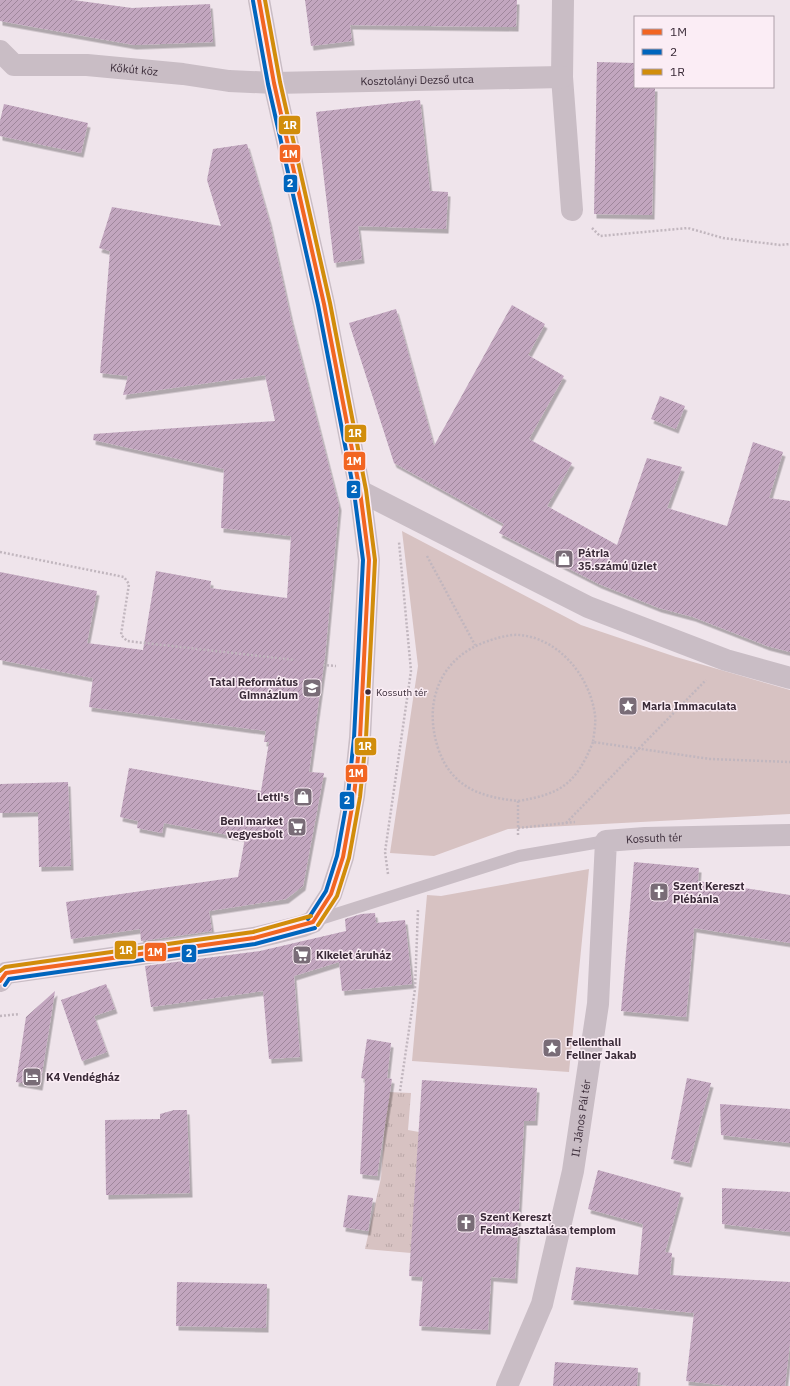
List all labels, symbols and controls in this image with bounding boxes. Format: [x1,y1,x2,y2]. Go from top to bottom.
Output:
legend [634,16,774,88]
text: 1M [670,24,687,39]
text: 2 [670,44,677,59]
street label: Kőkút köz [109,60,159,79]
text: 1R [670,64,685,79]
street label: Kosztolányi Dezső utca [360,72,474,88]
line badge: 1R [278,115,301,135]
text: 1R [283,118,297,132]
line badge: 1M [279,144,301,163]
text: 1M [282,147,298,161]
line badge: 2 [283,174,298,193]
text: 2 [287,176,294,190]
line badge: 1R [344,424,367,443]
text: 1R [348,426,362,440]
line badge: 1M [343,451,366,471]
text: 1M [346,454,362,468]
line badge: 2 [346,480,361,499]
text: 2 [351,482,358,496]
place label: Pátria 35.számú üzlet [578,546,657,573]
shop icon: Pátria 35.számú üzlet [553,548,575,570]
place label: Tatai Református Gimnázium [210,675,298,702]
school or university icon: Tatai Református Gimnázium [301,677,323,699]
place label: Kossuth tér [376,686,428,699]
marker: Kossuth tér [363,687,373,697]
place icon: Maria Immaculata [617,695,639,717]
place label: Maria Immaculata [642,699,737,713]
line badge: 1R [354,737,377,756]
text: 1R [358,739,372,753]
line badge: 1M [345,764,368,783]
text: 1M [348,766,364,780]
shop icon: Letti's [292,786,314,808]
place label: Letti's [257,790,289,804]
line badge: 2 [339,791,355,810]
text: 2 [344,793,351,807]
place label: Beni market vegyesbolt [220,814,283,841]
supermarket icon: Beni market vegyesbolt [286,816,308,838]
street label: Kossuth tér [625,830,682,846]
place label: Szent Kereszt Plébánia [673,879,744,906]
church icon: Szent Kereszt Plébánia [648,881,670,903]
line badge: 1R [114,940,137,960]
line badge: 1M [144,942,167,962]
text: 1R [119,943,133,957]
line badge: 2 [181,944,197,963]
supermarket icon: Kikelet áruház [291,944,313,966]
text: 1M [147,945,163,959]
text: 2 [186,946,193,960]
place label: Kikelet áruház [316,948,391,962]
place label: Fellenthali Fellner Jakab [566,1035,637,1062]
place icon: Fellenthali Fellner Jakab [541,1037,563,1059]
hotel icon: K4 Vendégház [21,1066,43,1088]
place label: K4 Vendégház [46,1070,120,1084]
street label: II. János Pál tér [568,1079,594,1158]
place label: Szent Kereszt Felmagasztalása templom [480,1210,616,1237]
church icon: Szent Kereszt Felmagasztalása templom [455,1212,477,1234]

